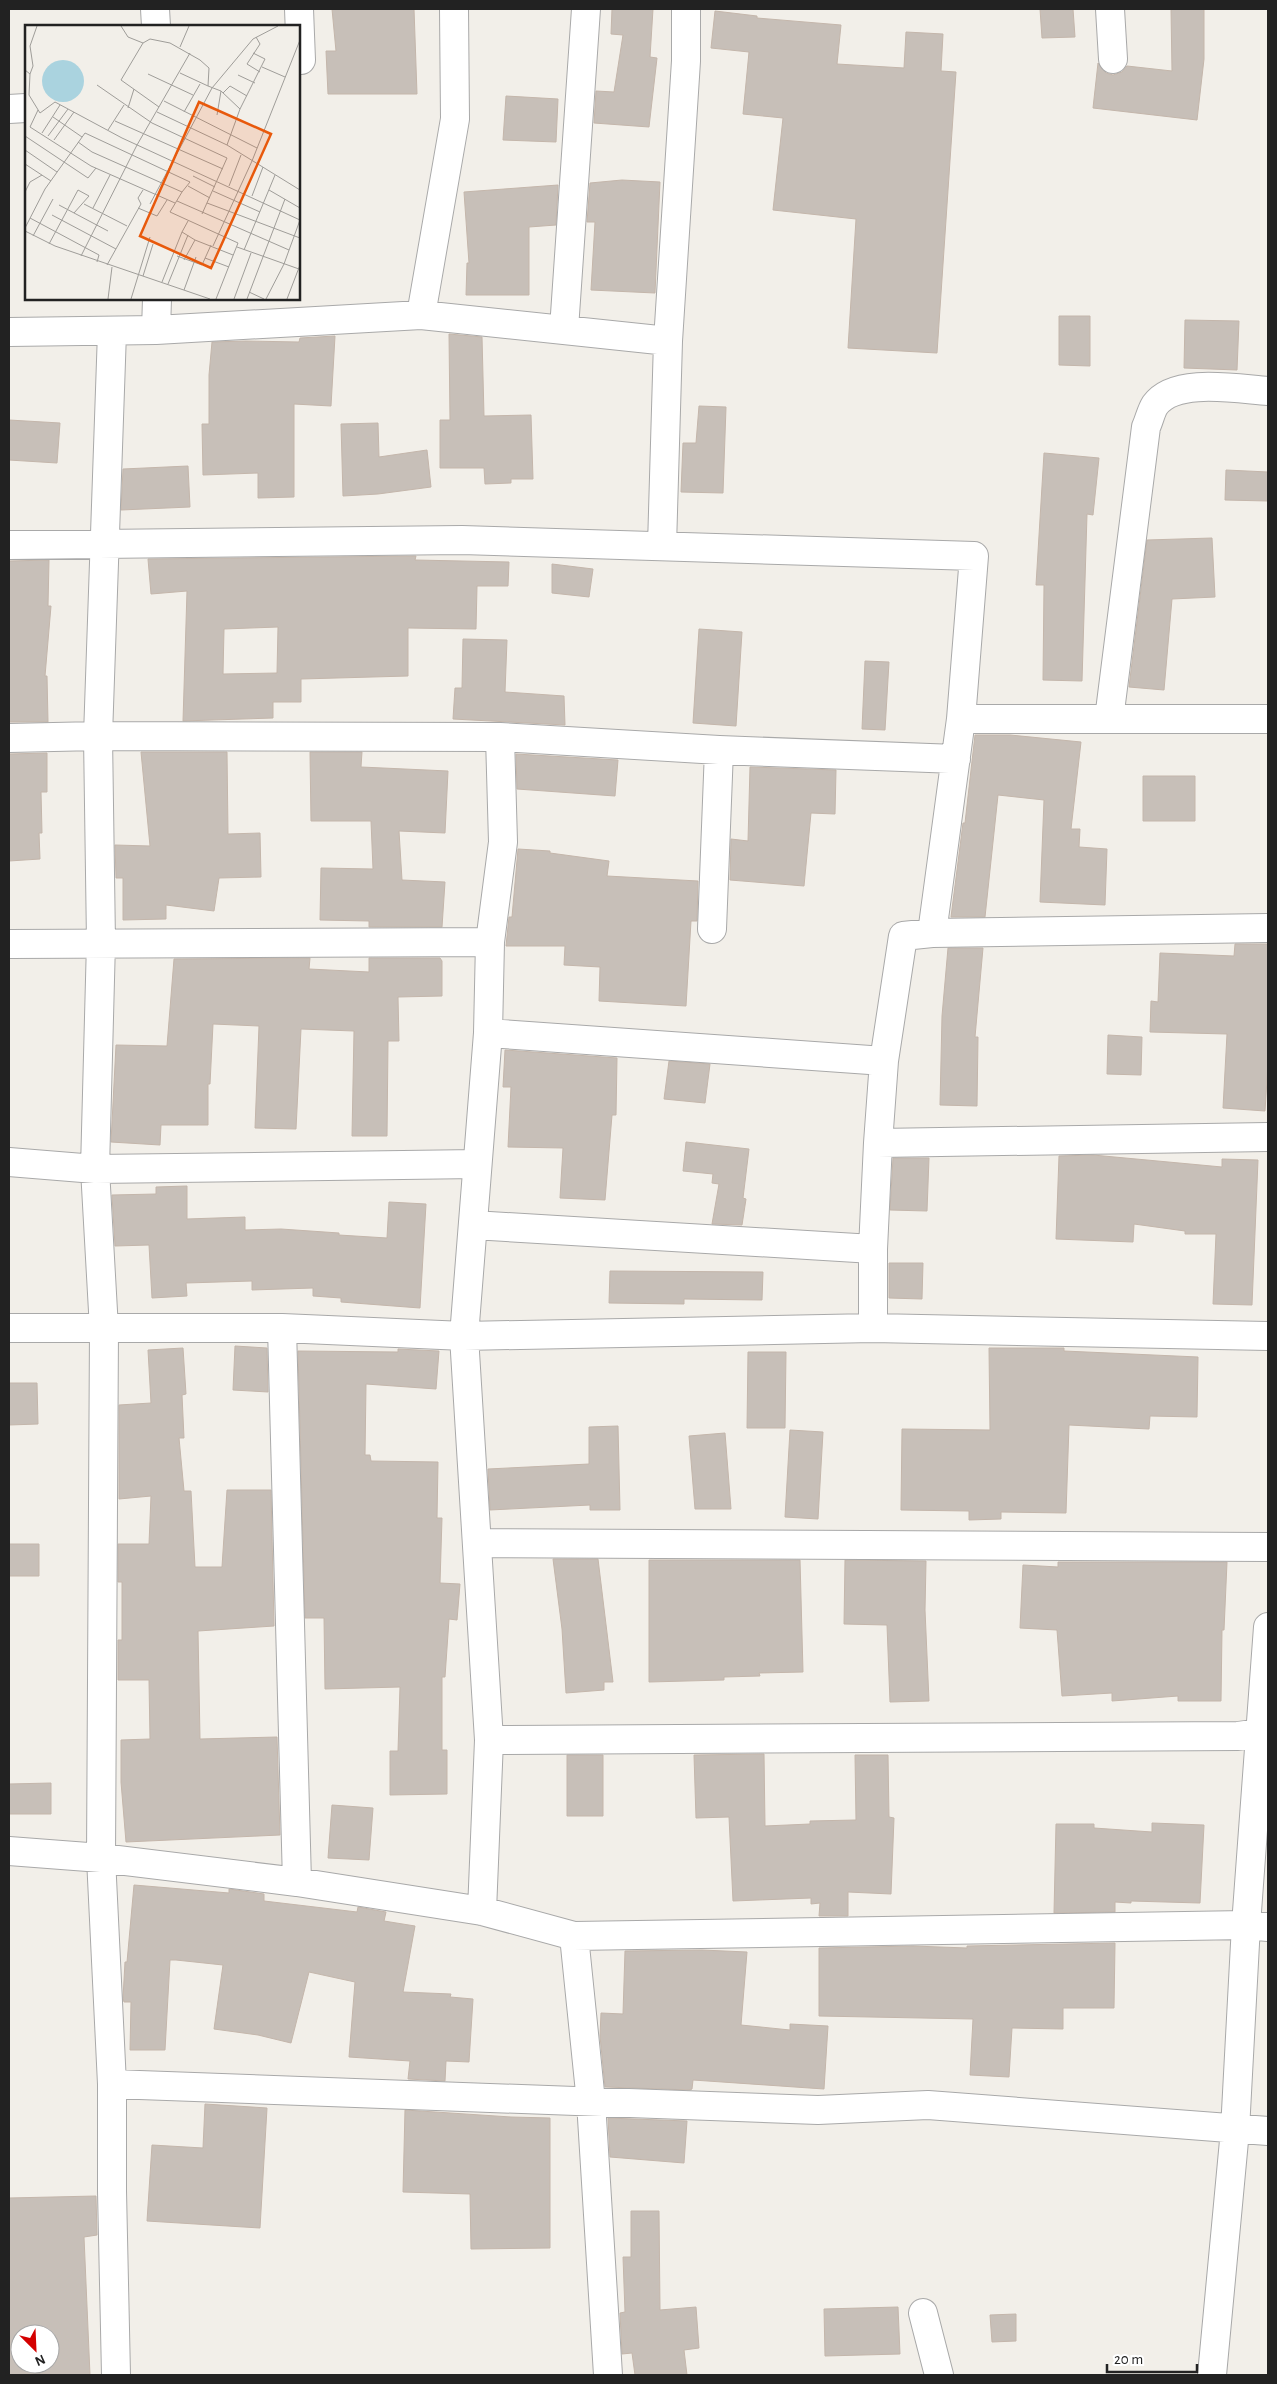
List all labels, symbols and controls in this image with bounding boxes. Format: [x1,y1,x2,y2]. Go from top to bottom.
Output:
inset map [25,25,300,300]
north arrow [10,2324,60,2374]
scale bar [1107,2342,1197,2374]
text: N [33,2352,47,2368]
text: 20 m [1114,2352,1143,2367]

